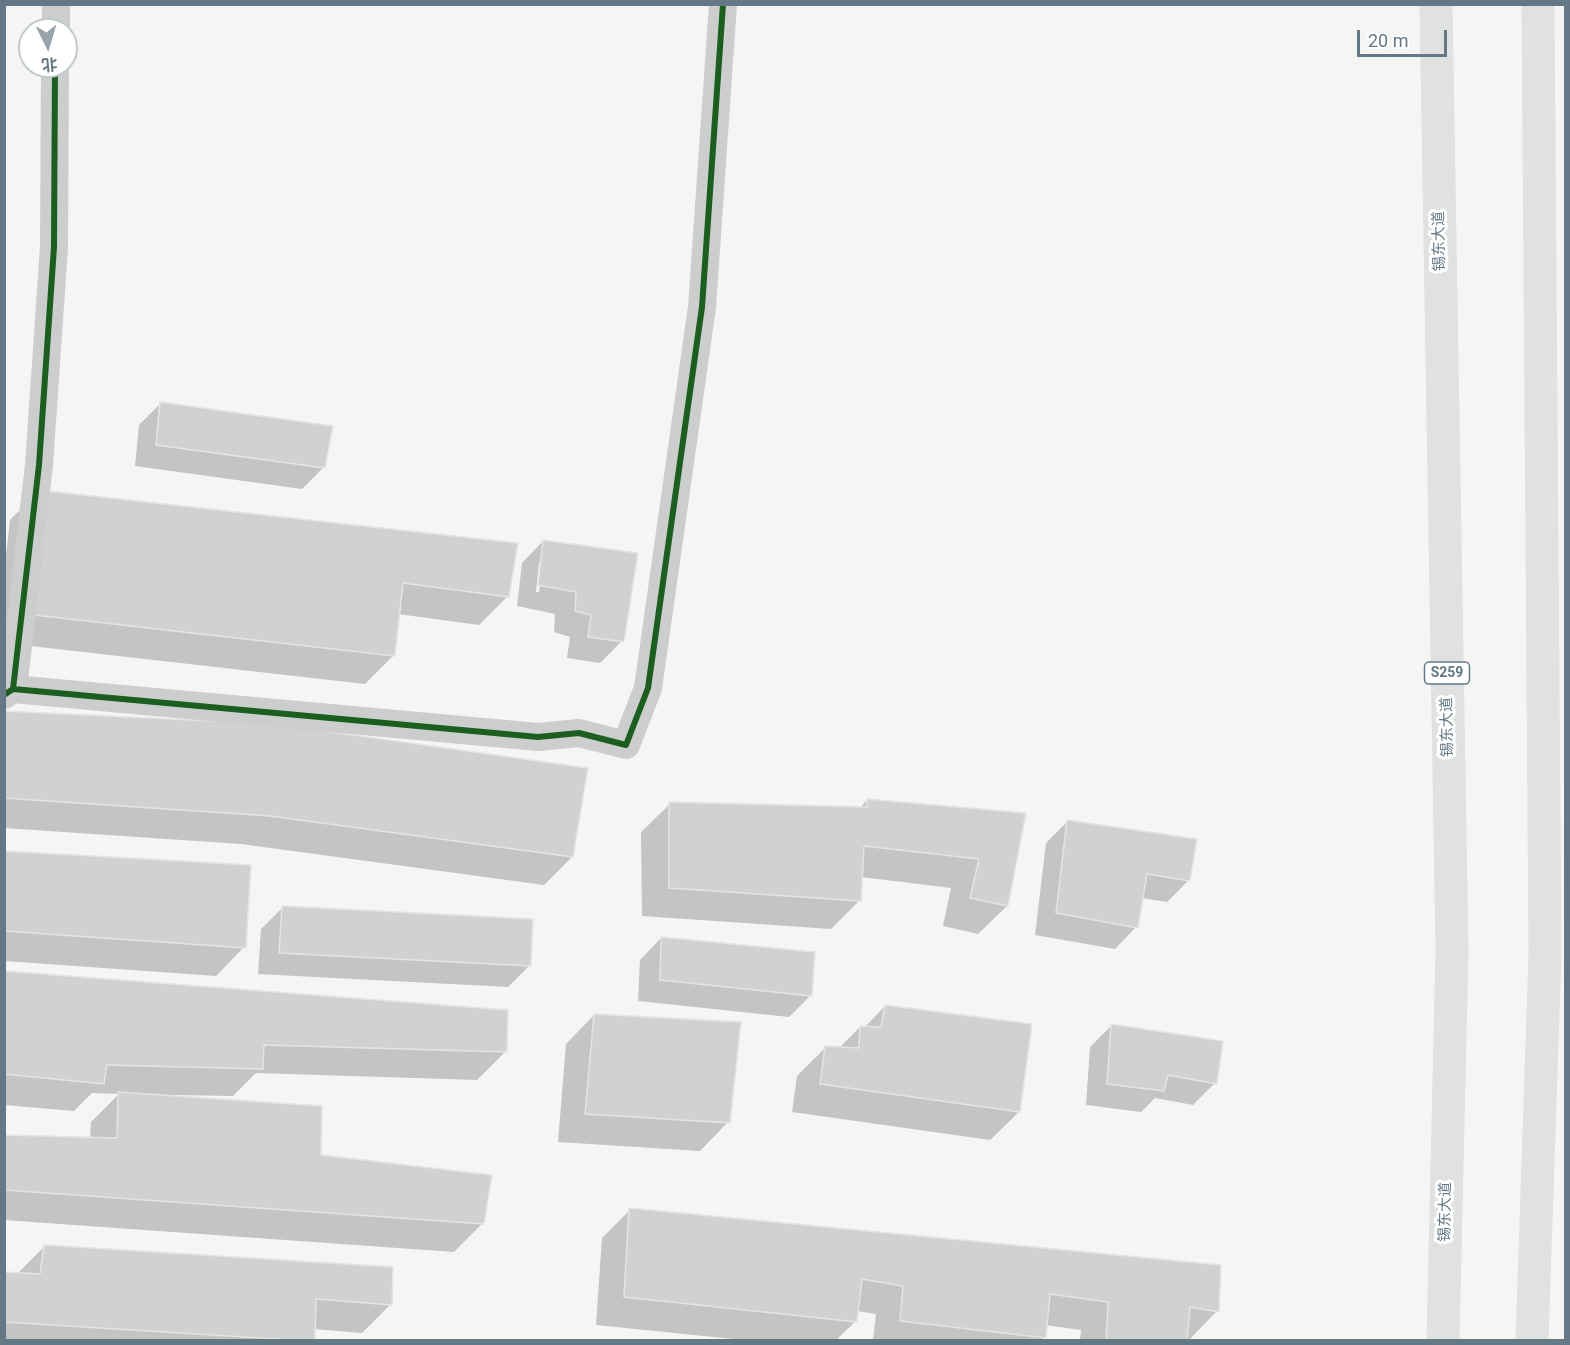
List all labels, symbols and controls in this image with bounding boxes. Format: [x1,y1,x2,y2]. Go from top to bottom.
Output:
north arrow [18,18,78,78]
scale bar [1360,18,1450,56]
text: 20 m [1368,30,1408,51]
text: 北 [41,54,58,75]
street label: 锡东大道 [1430,211,1450,271]
road number: S259 [1424,662,1470,684]
street label: 锡东大道 [1438,697,1458,757]
street label: 锡东大道 [1436,1182,1456,1242]

